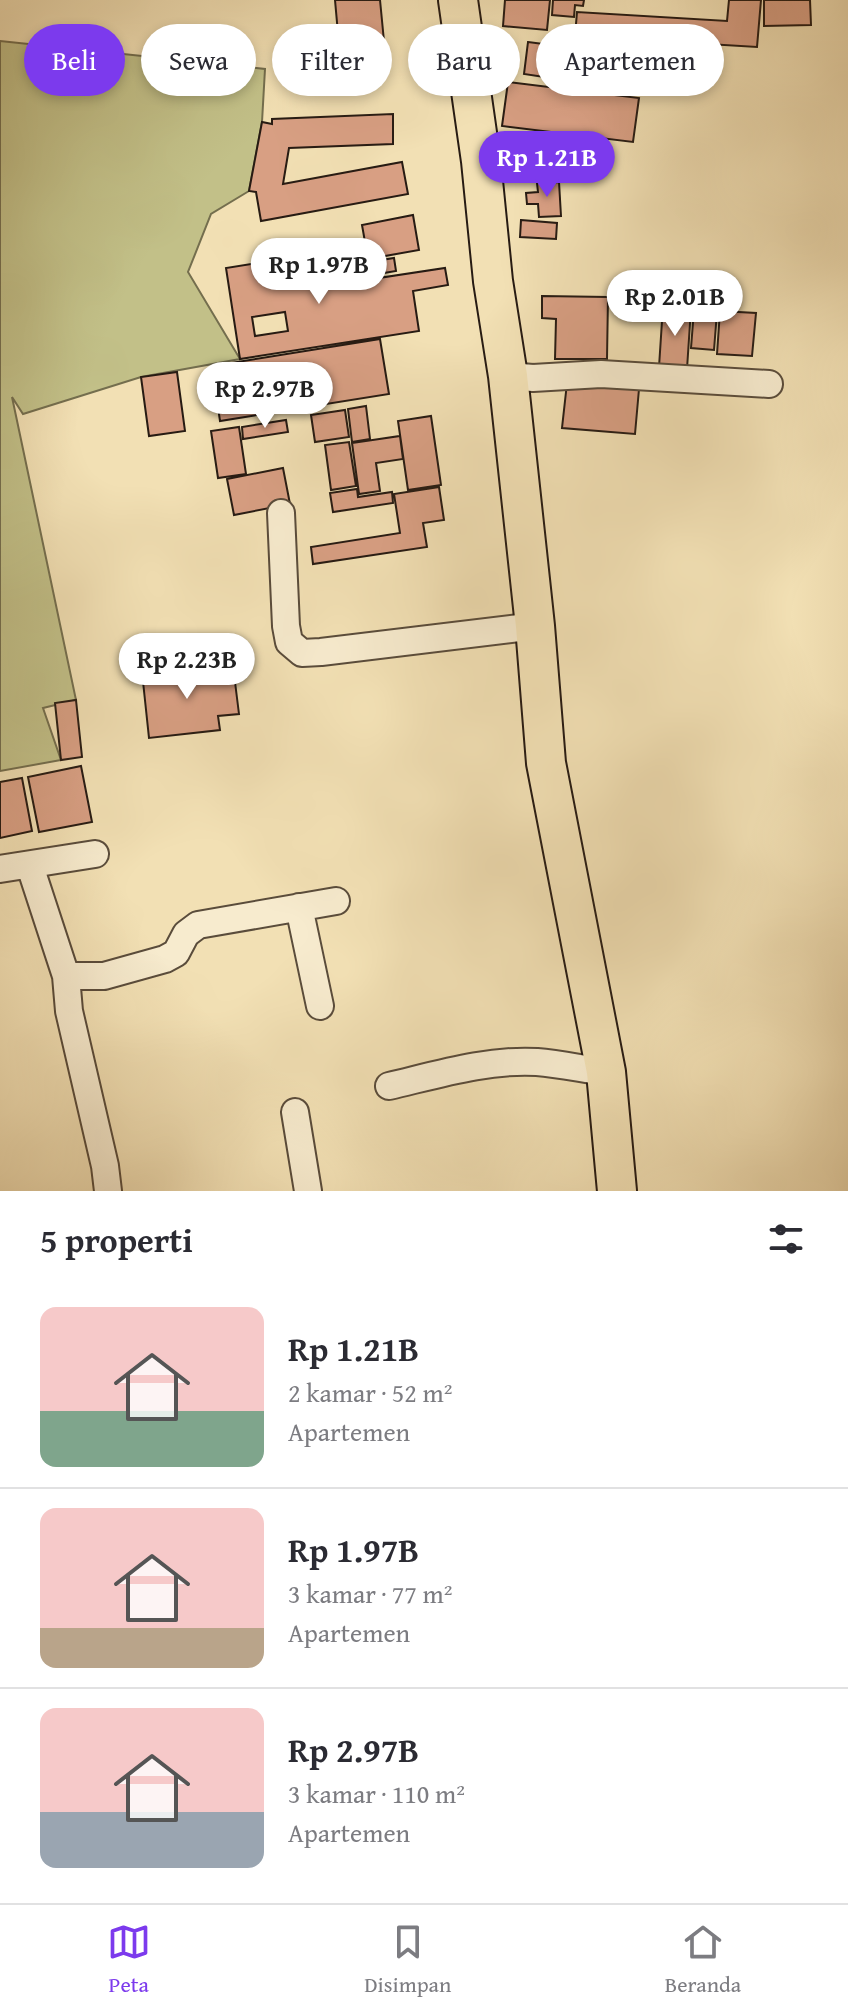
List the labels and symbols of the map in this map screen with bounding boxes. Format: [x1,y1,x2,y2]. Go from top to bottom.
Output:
pin: Rp 1.21B [464,131,630,199]
pin: Rp 1.97B [236,238,402,306]
pin: Rp 2.01B [592,270,758,338]
pin: Rp 2.97B [182,362,348,430]
pin: Rp 2.23B [104,633,270,701]

